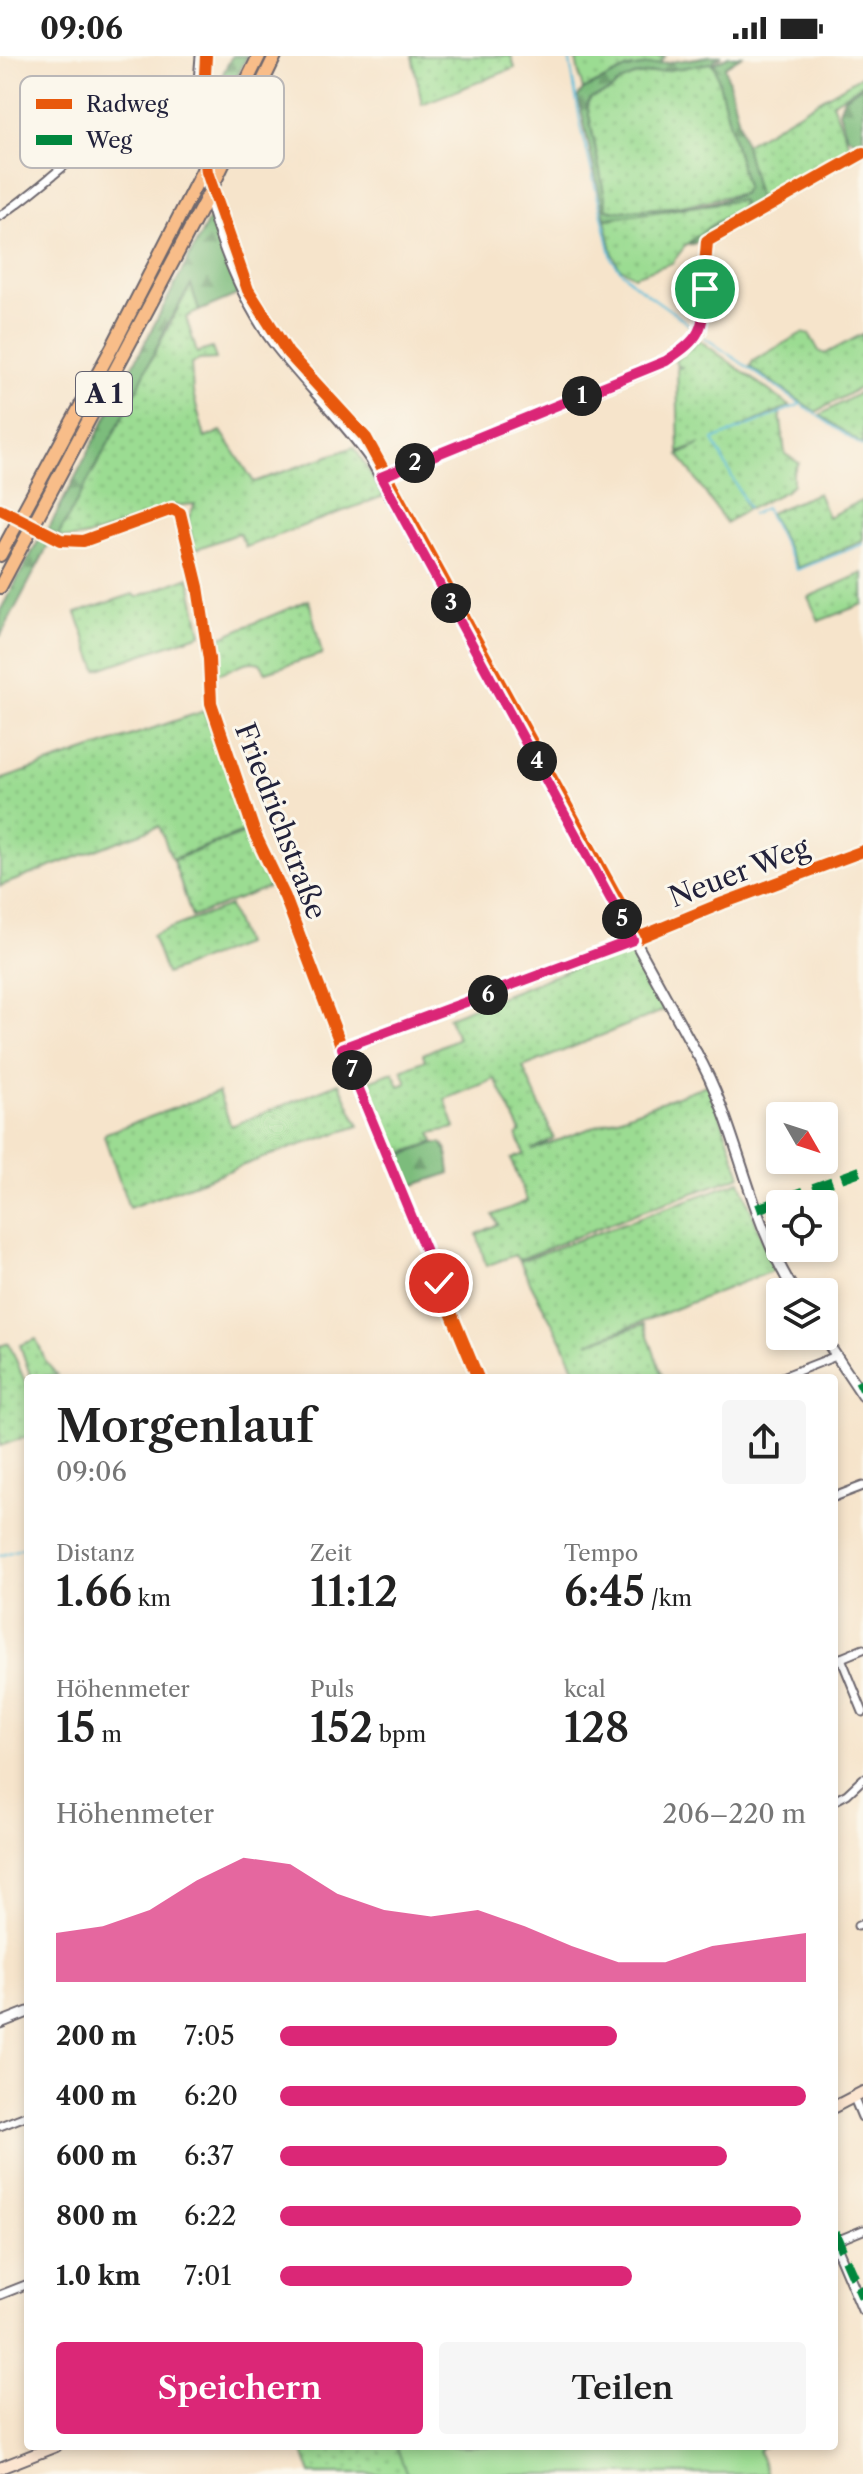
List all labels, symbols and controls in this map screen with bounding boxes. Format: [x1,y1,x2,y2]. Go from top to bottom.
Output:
text: 09:06 [40,10,123,47]
legend [20,76,284,168]
text: Radweg [86,91,169,118]
text: Weg [85,127,133,154]
pin [671,255,739,323]
icon: arrive [683,267,727,311]
road number: A 1 [76,372,132,416]
pin: 1 [562,376,602,416]
text: 1 [577,382,587,409]
pin: 2 [395,443,435,483]
text: 2 [409,449,422,476]
pin: 3 [431,583,471,623]
text: 3 [445,589,457,616]
street label: Friedrichstraße [228,718,334,924]
pin: 4 [517,741,557,781]
text: 4 [530,747,544,774]
street label: Neuer Weg [664,830,814,914]
pin: 5 [602,899,642,939]
text: 5 [616,905,628,932]
pin: 6 [468,975,508,1015]
text: 6 [481,981,495,1008]
pin: 7 [332,1050,372,1090]
text: 7 [346,1056,358,1083]
north arrow [766,1102,838,1174]
map controls [766,1102,838,1350]
button: locate [766,1190,838,1262]
pin [405,1249,473,1317]
icon: check [417,1261,461,1305]
button: layers [766,1278,838,1350]
text: Morgenlauf [56,1399,314,1453]
button: share [722,1400,806,1484]
text: 09:06 [56,1456,127,1488]
text: Distanz [56,1540,134,1567]
text: Zeit [310,1540,352,1567]
text: Tempo [564,1540,638,1567]
text: 1.66 [56,1567,132,1616]
text: 11:12 [310,1567,398,1616]
text: 6:45 [564,1567,645,1616]
text: km [132,1585,171,1612]
text: /km [645,1585,692,1612]
text: Höhenmeter [56,1676,190,1703]
text: Puls [310,1676,354,1703]
text: kcal [564,1676,606,1703]
text: 15 [56,1703,96,1752]
text: 152 [310,1703,373,1752]
text: 128 [564,1703,629,1752]
text: m [96,1721,122,1748]
text: bpm [373,1721,426,1748]
text: Höhenmeter [56,1798,214,1830]
text: 206–220 m [662,1798,806,1830]
text: 200 m [56,2020,137,2052]
text: 7:05 [184,2020,235,2052]
text: 400 m [56,2080,137,2112]
text: 6:20 [184,2080,238,2112]
text: 600 m [56,2140,137,2172]
text: 6:37 [184,2140,234,2172]
text: 800 m [56,2200,138,2232]
text: 6:22 [184,2200,236,2232]
text: 1.0 km [56,2260,141,2292]
text: 7:01 [184,2260,232,2292]
button: Speichern [56,2342,423,2434]
button: Teilen [439,2342,806,2434]

